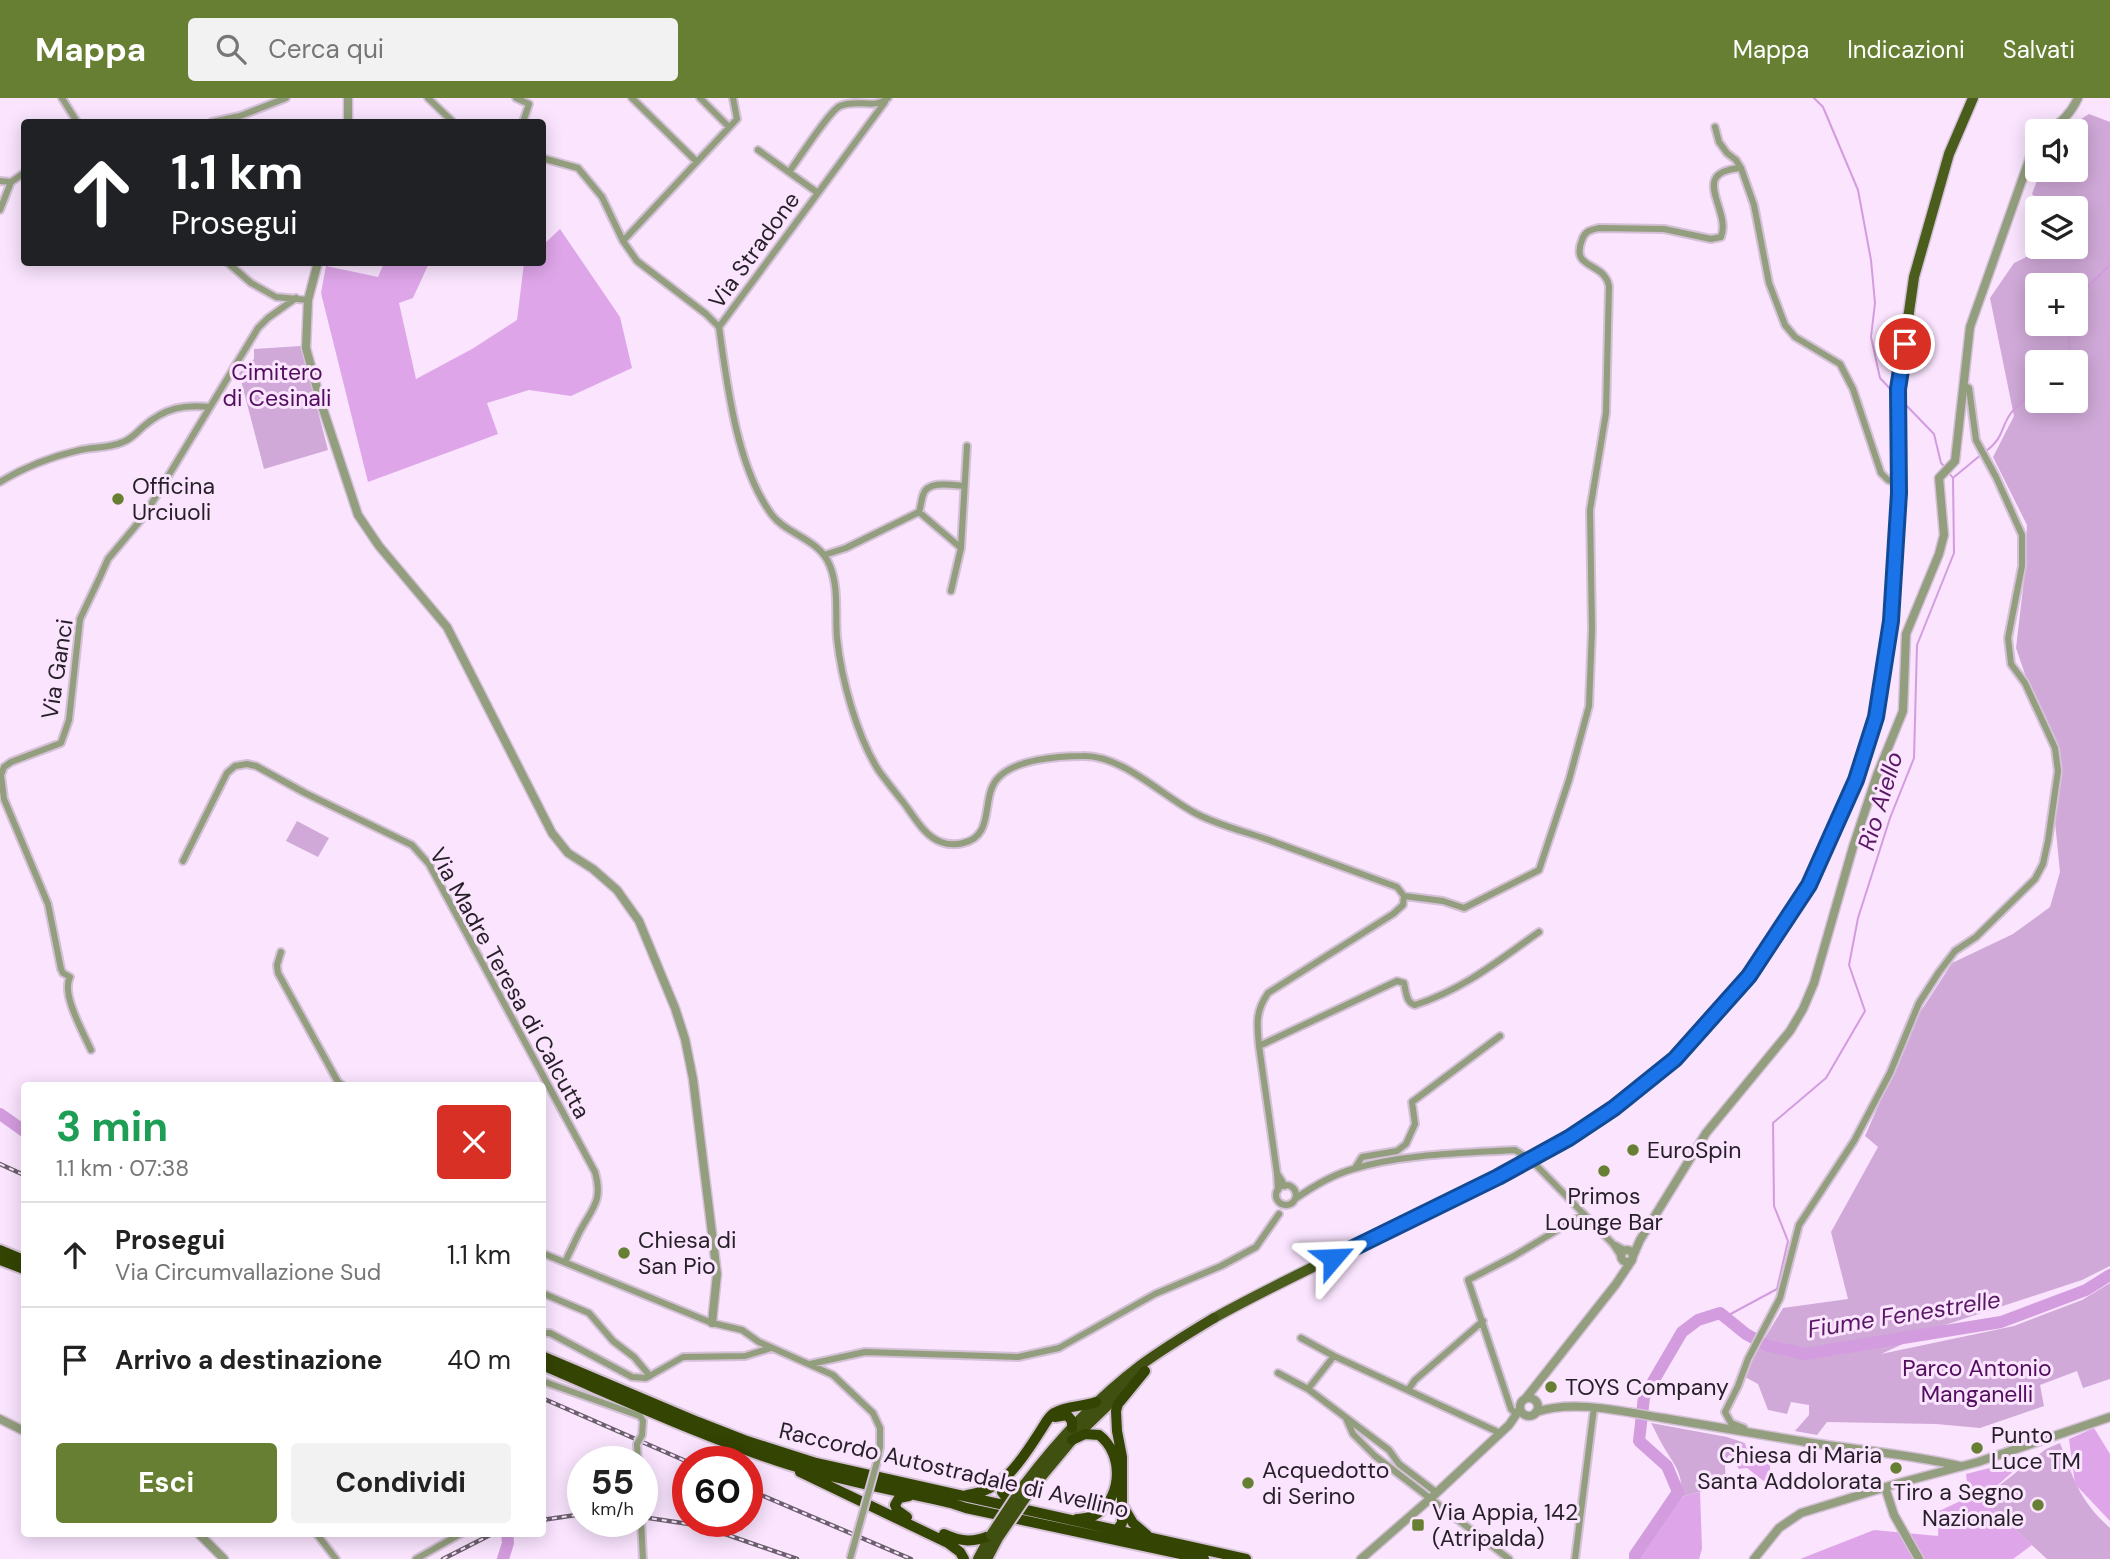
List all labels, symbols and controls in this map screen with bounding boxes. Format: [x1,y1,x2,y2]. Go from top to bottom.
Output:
search box [188,18,678,81]
text: Mappa [35,28,146,71]
icon: search [212,30,250,68]
text: Cerca qui [268,32,384,66]
text: Mappa [1733,34,1809,65]
text: Indicazioni [1847,34,1965,65]
text: Salvati [2003,34,2075,65]
map controls [2025,119,2088,413]
button: sound [2025,119,2088,182]
text: 1.1 km [171,140,303,204]
icon: ahead [56,147,147,238]
street label: Via Stradone [702,186,806,314]
button: layers [2025,196,2088,259]
text: Prosegui [171,202,298,244]
button: + [2025,273,2088,336]
pin [1875,314,1935,374]
icon: arrive [1886,325,1924,363]
button: − [2025,350,2088,413]
park label: Cimitero di Cesinali [222,357,332,413]
place label: Officina Urciuoli [132,471,215,527]
marker: Officina Urciuoli [110,491,126,507]
street label: Via Ganci [34,617,80,721]
water label: Rio Aiello [1850,748,1910,854]
street label: Via Madre Teresa di Calcutta [423,842,597,1124]
text: 3 min [56,1099,168,1154]
button: close [437,1105,511,1179]
place label: EuroSpin [1647,1135,1741,1165]
marker: EuroSpin [1625,1142,1641,1158]
text: 1.1 km · 07:38 [56,1153,189,1183]
marker: Primos Lounge Bar [1596,1163,1612,1179]
place label: Primos Lounge Bar [1545,1181,1663,1237]
position arrow [1296,1221,1370,1295]
text: Prosegui [115,1223,225,1257]
place label: Chiesa di San Pio [638,1225,736,1281]
icon: ahead [56,1236,94,1274]
text: 1.1 km [447,1238,511,1272]
marker: Chiesa di San Pio [616,1245,632,1261]
text: Via Circumvallazione Sud [115,1257,381,1287]
water label: Fiume Fenestrelle [1805,1283,2003,1345]
icon: arrive [56,1341,94,1379]
text: Arrivo a destinazione [115,1343,382,1377]
text: 40 m [447,1343,511,1377]
park label: Parco Antonio Manganelli [1902,1353,2052,1409]
place label: TOYS Company [1565,1372,1729,1402]
marker: TOYS Company [1543,1379,1559,1395]
street label: Raccordo Autostradale di Avellino [776,1415,1132,1525]
place label: Punto Luce TM [1991,1420,2081,1476]
place label: Chiesa di Maria Santa Addolorata [1697,1440,1882,1496]
marker: Punto Luce TM [1969,1440,1985,1456]
button: Esci [56,1443,277,1523]
button: Condividi [291,1443,511,1523]
speed limit sign: 60 [672,1446,763,1537]
place label: Acquedotto di Serino [1262,1455,1389,1511]
text: 55 [591,1459,634,1505]
marker: Chiesa di Maria Santa Addolorata [1888,1460,1904,1476]
marker: Acquedotto di Serino [1240,1475,1256,1491]
place label: Tiro a Segno Nazionale [1893,1477,2024,1533]
text: km/h [591,1497,634,1521]
place label: Via Appia, 142 (Atripalda) [1432,1497,1578,1553]
marker: Tiro a Segno Nazionale [2030,1497,2046,1513]
marker: Via Appia, 142 (Atripalda) [1410,1517,1426,1533]

